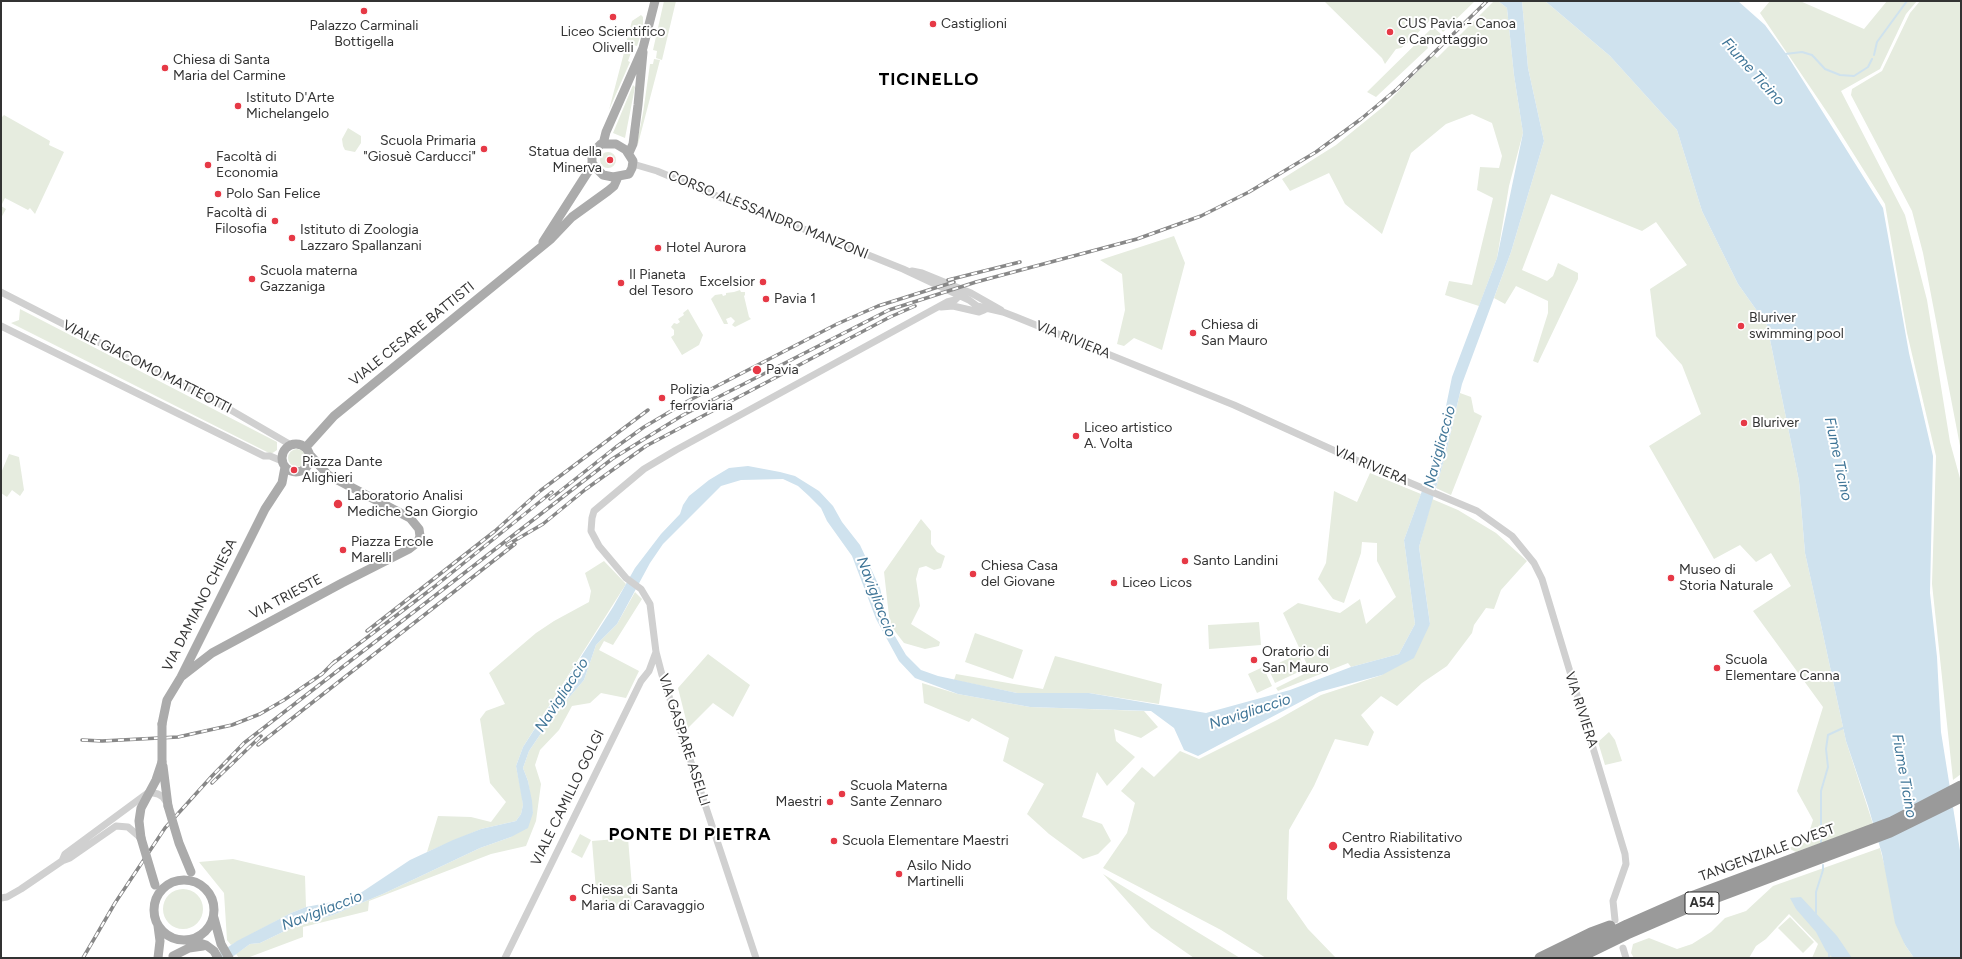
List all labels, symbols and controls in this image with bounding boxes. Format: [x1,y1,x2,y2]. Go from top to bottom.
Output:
marker: Palazzo Carminali Bottigella [359,6,369,16]
marker: Liceo Scientifico Olivelli [608,12,618,22]
place label: Castiglioni [941,16,1007,32]
place label: CUS Pavia - Canoa e Canottaggio [1398,16,1516,48]
place label: Palazzo Carminali Bottigella [309,18,419,50]
marker: Castiglioni [928,19,938,29]
place label: Liceo Scientifico Olivelli [561,24,665,56]
marker: CUS Pavia - Canoa e Canottaggio [1385,27,1395,37]
water label: Fiume Ticino [1718,34,1788,110]
place label: Chiesa di Santa Maria del Carmine [173,52,286,84]
marker: Chiesa di Santa Maria del Carmine [160,63,170,73]
district label: TICINELLO [879,69,979,91]
place label: Istituto D'Arte Michelangelo [246,90,334,122]
marker: Istituto D'Arte Michelangelo [233,101,243,111]
place label: Scuola Primaria "Giosuè Carducci" [363,133,476,166]
marker: Scuola Primaria "Giosuè Carducci" [479,144,489,154]
place label: Statua della Minerva [528,144,602,176]
place label: Facoltà di Economia [216,149,278,182]
marker: Statua della Minerva [605,155,615,165]
marker: Facoltà di Economia [203,160,213,170]
street label: CORSO ALESSANDRO MANZONI [665,167,871,263]
place label: Polo San Felice [226,186,320,202]
marker: Polo San Felice [213,189,223,199]
place label: Facoltà di Filosofia [206,205,267,238]
marker: Facoltà di Filosofia [270,216,280,226]
place label: Istituto di Zoologia Lazzaro Spallanzani [300,222,422,254]
marker: Istituto di Zoologia Lazzaro Spallanzani [287,233,297,243]
place label: Hotel Aurora [666,240,746,256]
marker: Hotel Aurora [653,243,663,253]
place label: Scuola materna Gazzaniga [260,263,357,296]
place label: Il Pianeta del Tesoro [629,267,693,300]
marker: Scuola materna Gazzaniga [247,274,257,284]
place label: Excelsior [699,274,755,290]
marker: Excelsior [758,277,768,287]
street label: VIALE CESARE BATTISTI [346,278,478,390]
marker: Il Pianeta del Tesoro [616,278,626,288]
place label: Pavia 1 [774,291,816,307]
marker: Pavia 1 [761,294,771,304]
place label: Bluriver swimming pool [1749,310,1844,342]
street label: VIALE GIACOMO MATTEOTTI [60,317,234,417]
street label: VIA RIVIERA [1033,317,1113,363]
place label: Chiesa di San Mauro [1201,317,1268,350]
marker: Bluriver swimming pool [1736,321,1746,331]
marker: Chiesa di San Mauro [1188,328,1198,338]
place label: Pavia [766,362,799,378]
marker: Pavia [751,364,763,376]
place label: Polizia ferroviaria [670,382,733,414]
marker: Polizia ferroviaria [657,393,667,403]
water label: Navigliaccio [1420,404,1460,490]
place label: Bluriver [1752,415,1799,431]
water label: Fiume Ticino [1820,415,1856,503]
marker: Bluriver [1739,418,1749,428]
place label: Liceo artistico A. Volta [1084,420,1172,452]
marker: Liceo artistico A. Volta [1071,431,1081,441]
street label: VIA RIVIERA [1331,443,1411,489]
place label: Piazza Dante Alighieri [302,454,382,486]
marker: Piazza Dante Alighieri [289,465,299,475]
place label: Laboratorio Analisi Mediche San Giorgio [347,488,478,520]
marker: Laboratorio Analisi Mediche San Giorgio [332,498,344,510]
place label: Piazza Ercole Marelli [351,534,433,566]
street label: VIA DAMIANO CHIESA [159,536,241,674]
marker: Piazza Ercole Marelli [338,545,348,555]
place label: Santo Landini [1193,553,1278,569]
water label: Navigliaccio [852,554,900,640]
marker: Santo Landini [1180,556,1190,566]
place label: Chiesa Casa del Giovane [981,558,1058,590]
place label: Museo di Storia Naturale [1679,562,1773,594]
marker: Chiesa Casa del Giovane [968,569,978,579]
street label: VIA TRIESTE [247,571,325,623]
marker: Museo di Storia Naturale [1666,573,1676,583]
place label: Liceo Licos [1122,575,1192,591]
marker: Liceo Licos [1109,578,1119,588]
place label: Oratorio di San Mauro [1262,644,1329,676]
place label: Scuola Elementare Canna [1725,652,1840,684]
water label: Navigliaccio [531,655,593,735]
marker: Oratorio di San Mauro [1249,655,1259,665]
marker: Scuola Elementare Canna [1712,663,1722,673]
street label: VIA RIVIERA [1561,670,1601,750]
street label: VIA GASPARE ASELLI [655,672,713,808]
water label: Navigliaccio [1207,690,1293,734]
street label: VIALE CAMILLO GOLGI [528,727,608,869]
water label: Fiume Ticino [1888,733,1920,819]
place label: Scuola Materna Sante Zennaro [850,778,947,810]
marker: Scuola Materna Sante Zennaro [837,789,847,799]
place label: Maestri [776,794,822,810]
marker: Maestri [825,797,835,807]
street label: TANGENZIALE OVEST [1697,821,1837,885]
district label: PONTE DI PIETRA [608,824,772,846]
place label: Centro Riabilitativo Media Assistenza [1342,830,1462,862]
place label: Scuola Elementare Maestri [842,833,1009,849]
marker: Scuola Elementare Maestri [829,836,839,846]
marker: Centro Riabilitativo Media Assistenza [1327,840,1339,852]
place label: Asilo Nido Martinelli [907,858,971,890]
marker: Asilo Nido Martinelli [894,869,904,879]
place label: Chiesa di Santa Maria di Caravaggio [581,882,705,914]
water label: Navigliaccio [279,887,365,935]
road number: A54 [1685,892,1719,914]
marker: Chiesa di Santa Maria di Caravaggio [568,893,578,903]

